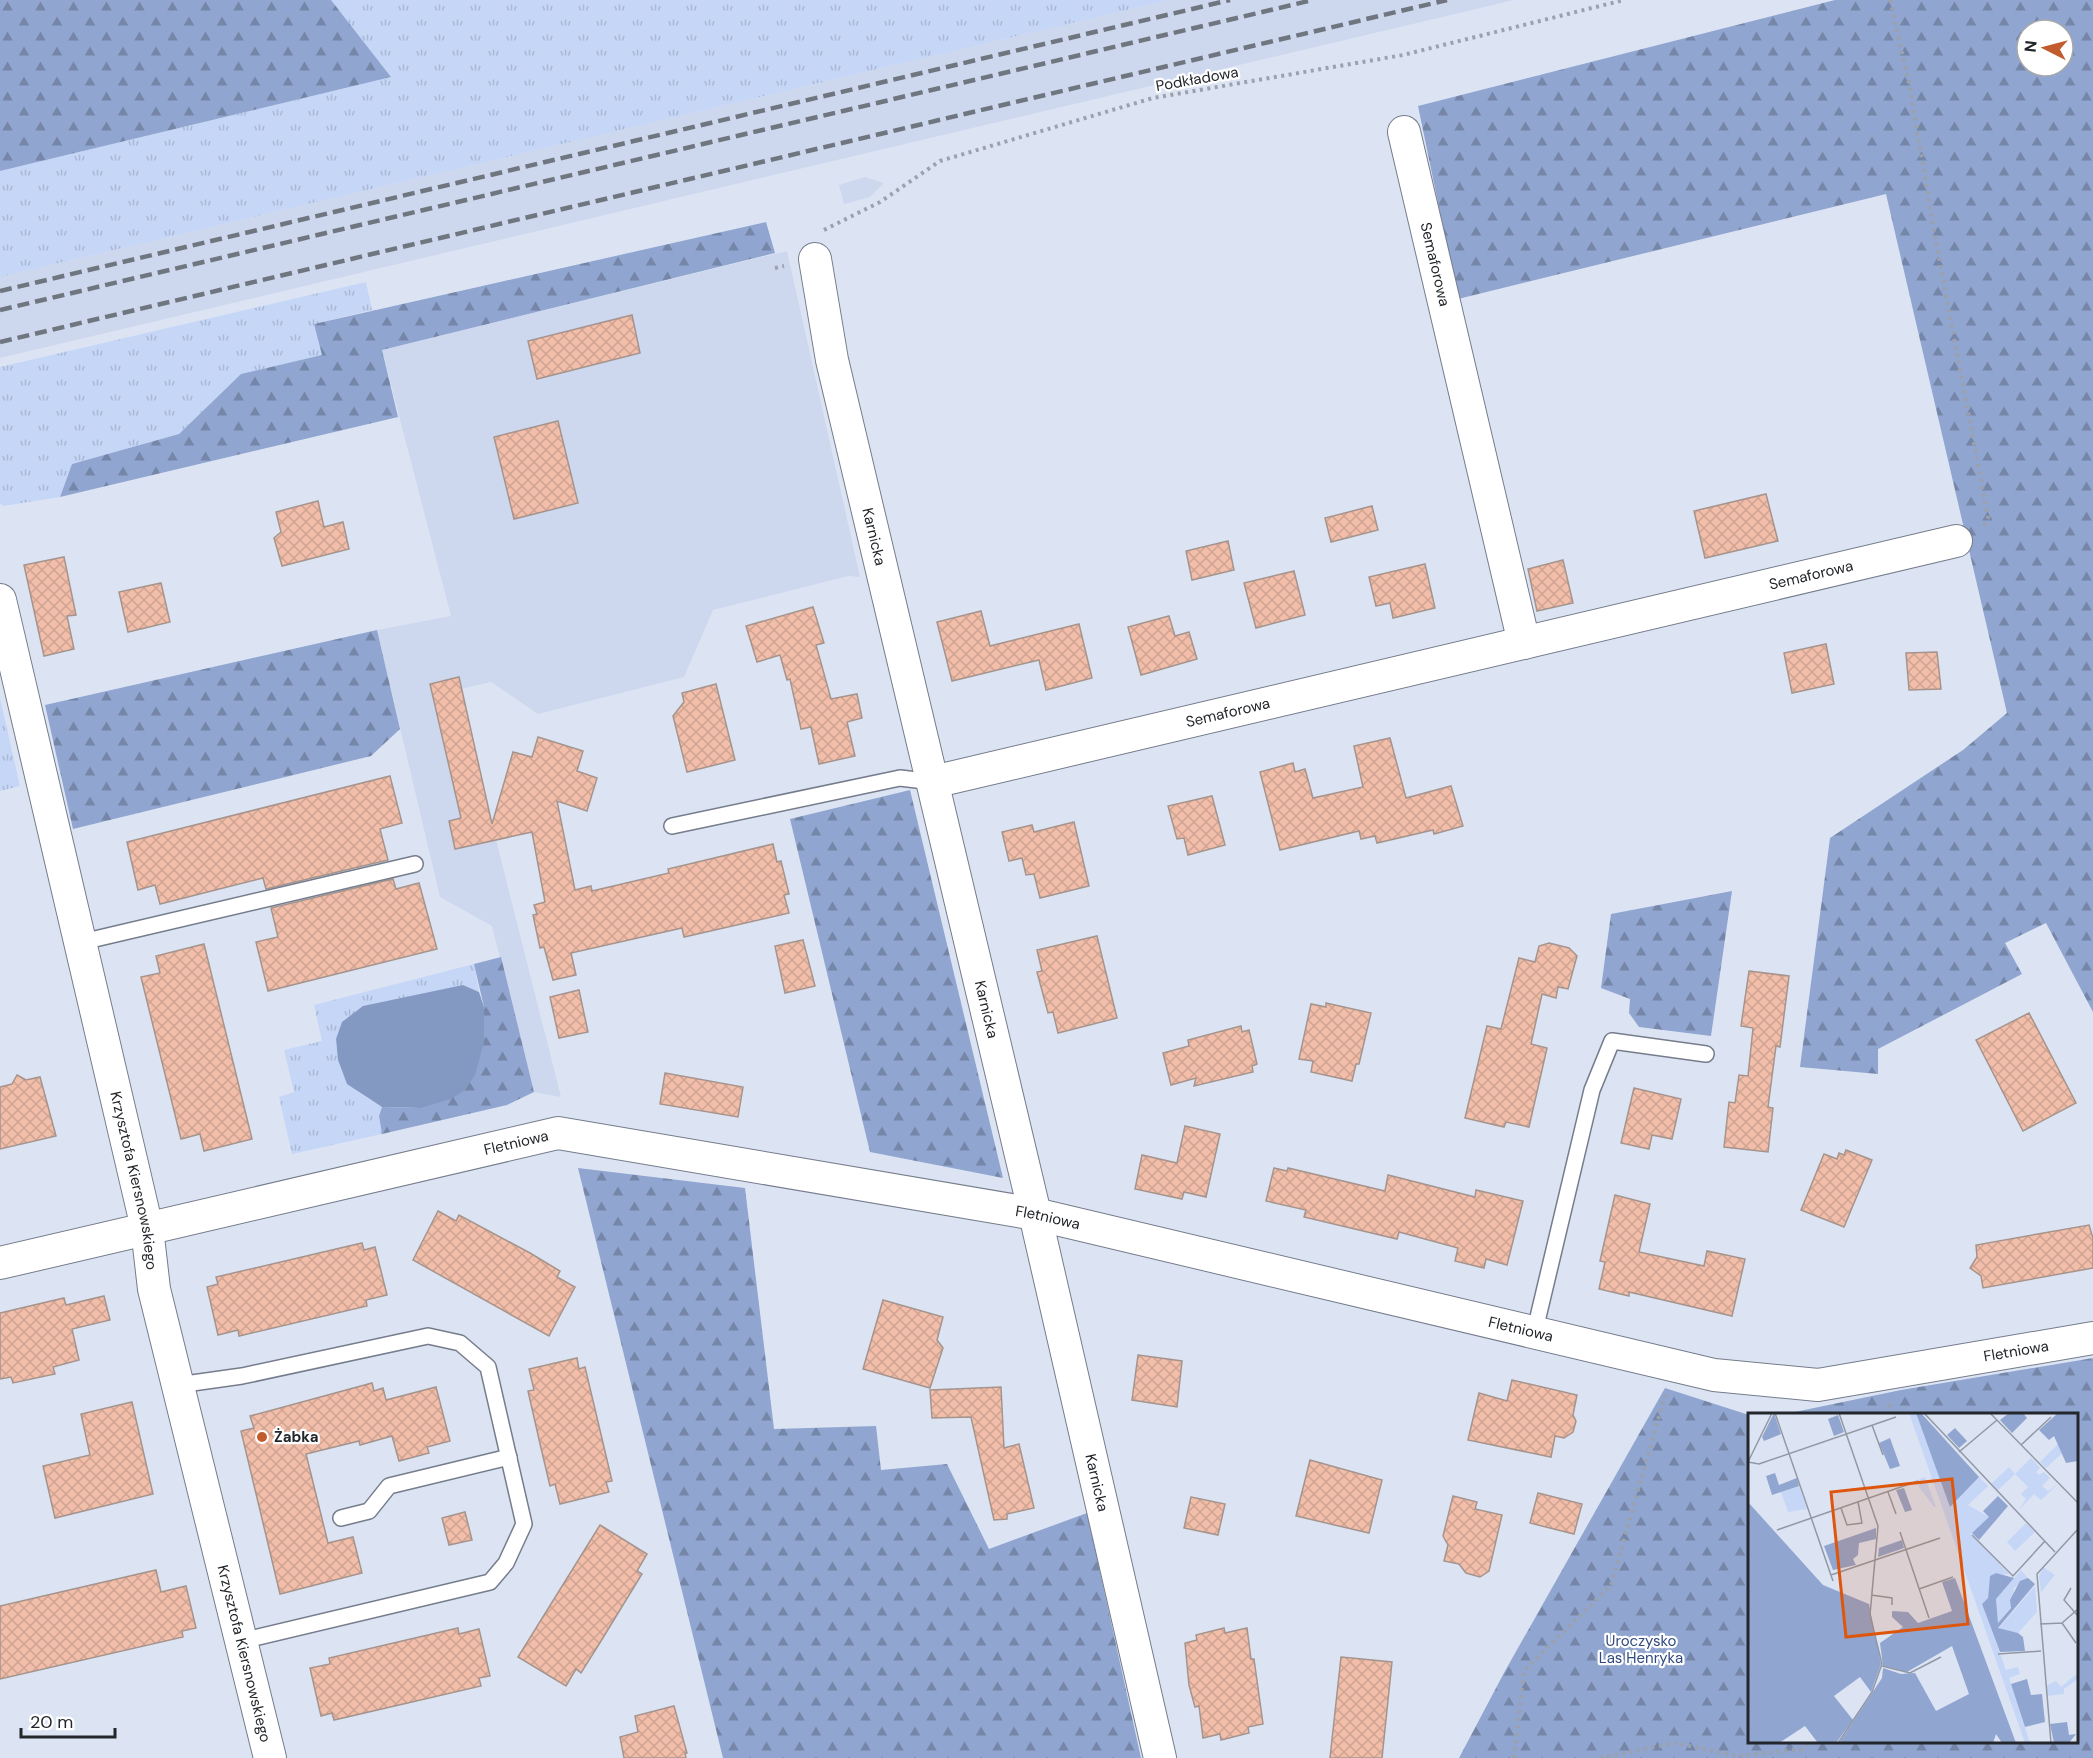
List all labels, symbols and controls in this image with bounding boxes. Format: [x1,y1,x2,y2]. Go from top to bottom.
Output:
north arrow [2015,18,2075,78]
text: N [2020,40,2042,53]
street label: Podkładowa [1154,62,1240,96]
street label: Semaforowa [1416,220,1455,308]
street label: Karnicka [857,506,891,568]
street label: Semaforowa [1767,556,1855,595]
street label: Semaforowa [1184,693,1272,732]
street label: Karnicka [970,979,1003,1040]
street label: Krzysztofa Kiersnowskiego [105,1089,162,1271]
street label: Fletniowa [482,1126,550,1160]
street label: Fletniowa [1014,1201,1082,1234]
street label: Fletniowa [1486,1312,1555,1346]
street label: Fletniowa [1982,1336,2050,1367]
inset map [1748,1413,2078,1743]
place label: Żabka [274,1427,318,1447]
marker: Żabka [255,1430,269,1444]
street label: Karnicka [1080,1452,1113,1514]
street label: Krzysztofa Kiersnowskiego [213,1563,276,1744]
park label: Uroczysko Las Henryka [1599,1631,1683,1668]
scale bar [21,1701,116,1739]
text: 20 m [30,1710,73,1734]

